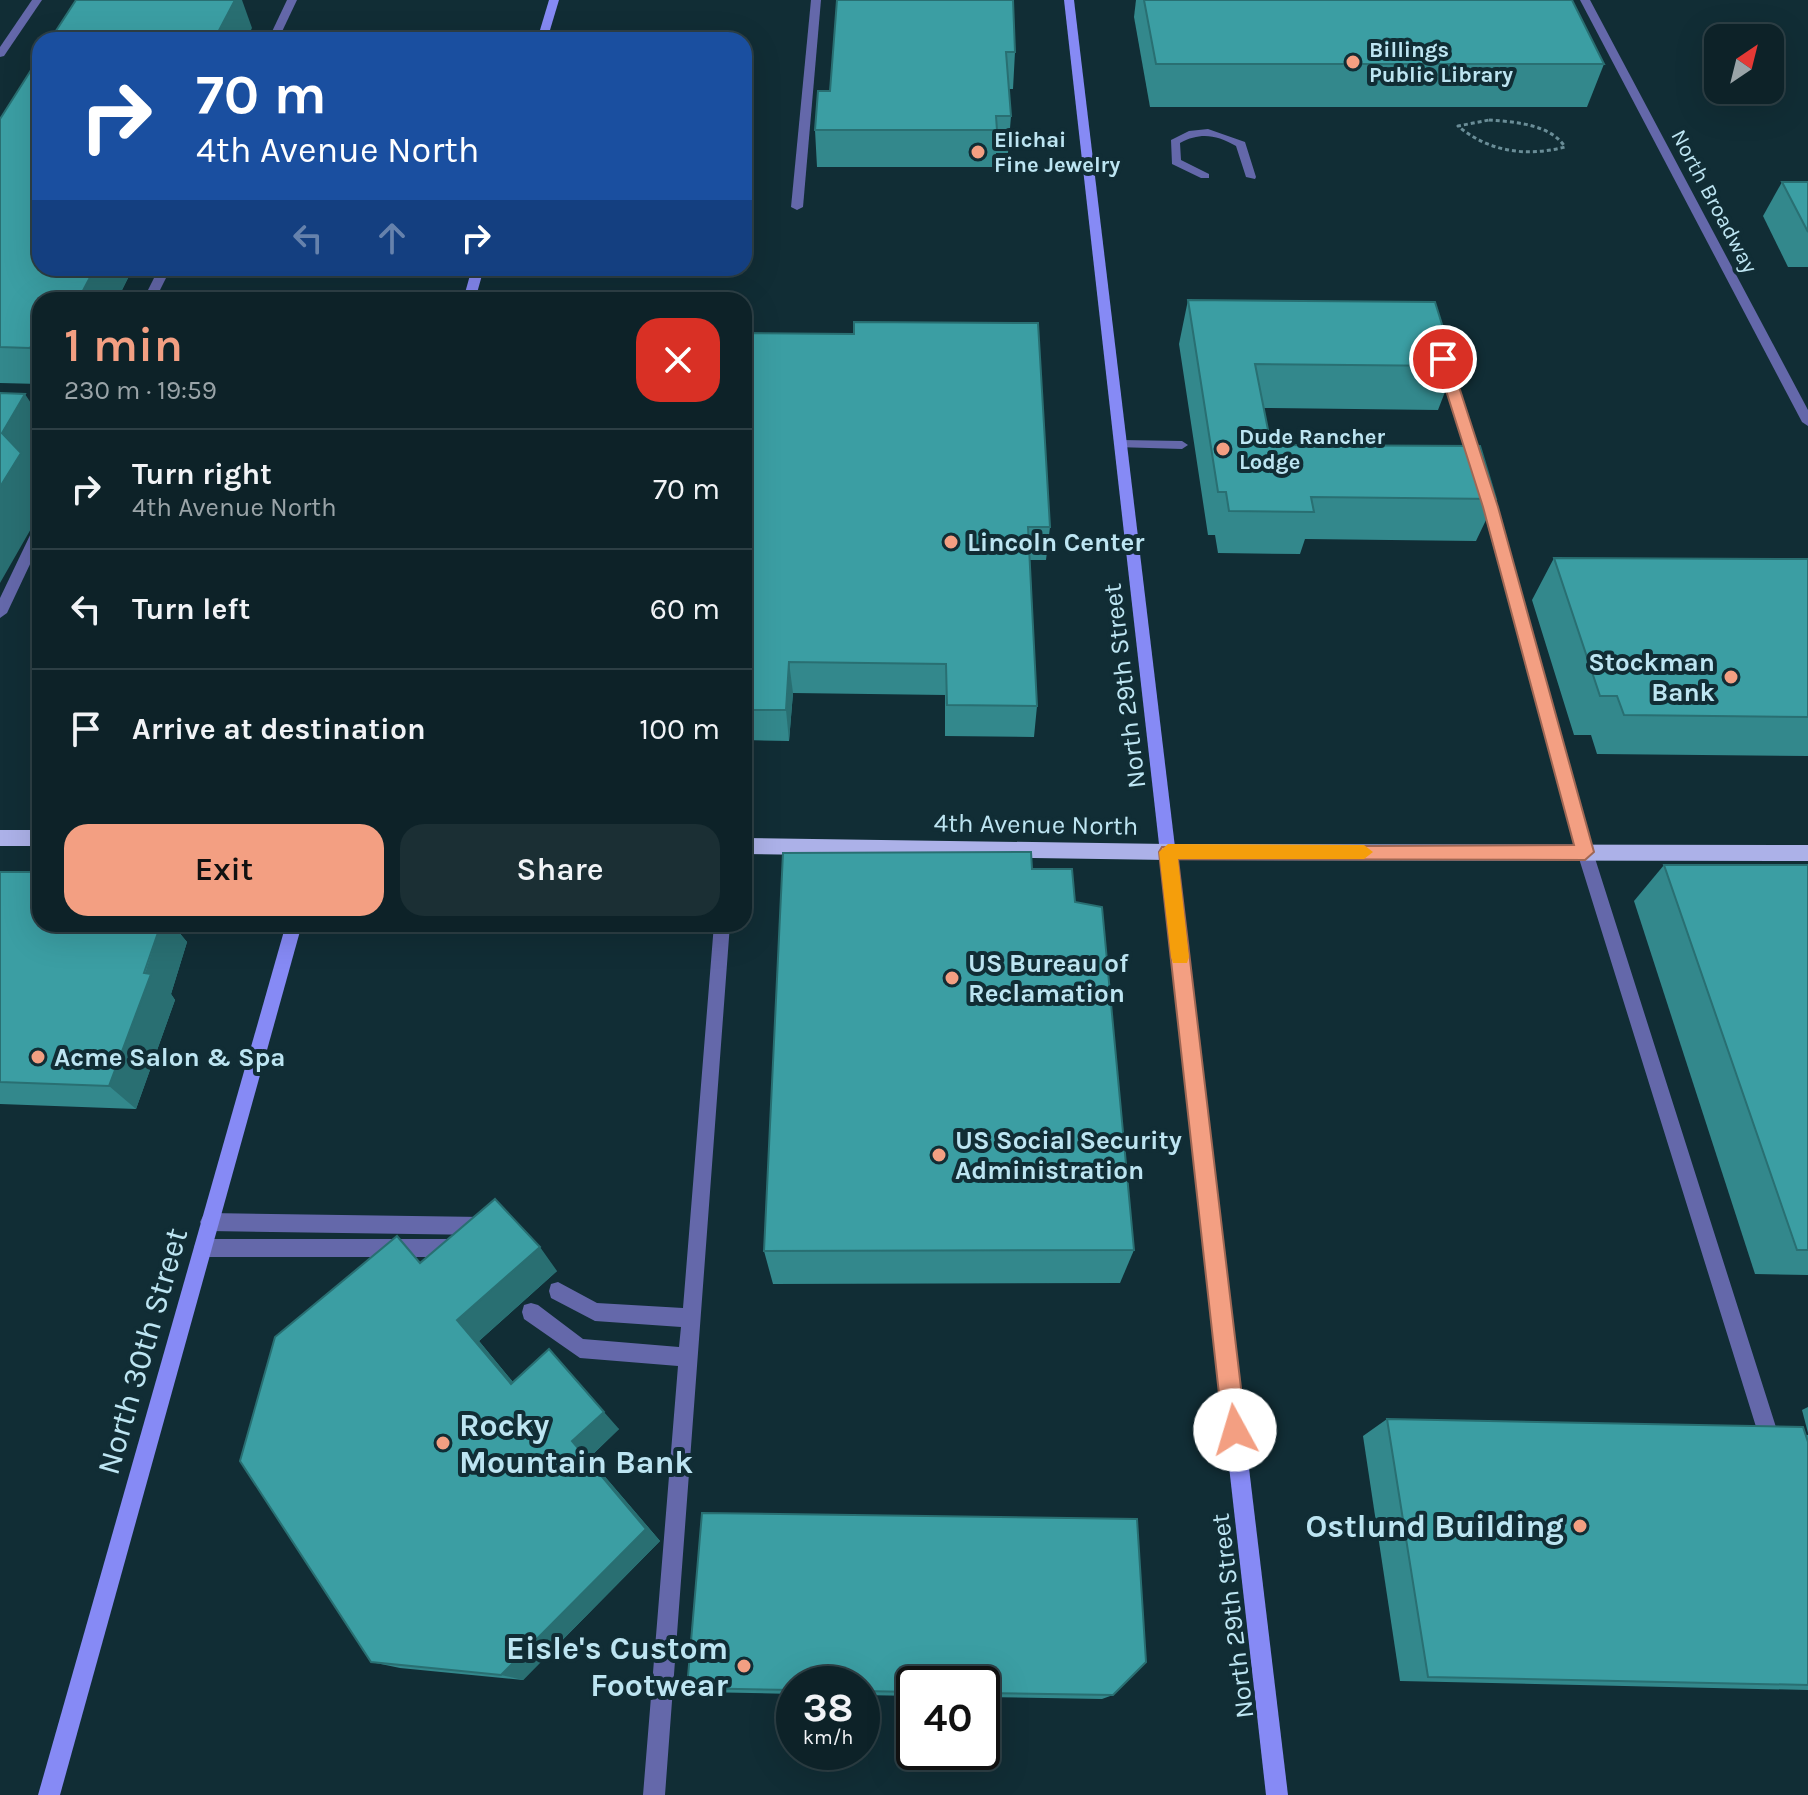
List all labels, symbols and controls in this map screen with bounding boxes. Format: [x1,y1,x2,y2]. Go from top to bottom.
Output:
north arrow [1704,24,1784,104]
map controls [1704,24,1784,104]
place label: Billings Public Library [1369,37,1513,88]
marker: Billings Public Library [1344,53,1362,71]
text: 70 m [196,62,327,127]
icon: right [64,64,168,168]
street label: North Broadway [1665,125,1763,278]
place label: Elichai Fine Jewelry [994,127,1120,178]
text: 4th Avenue North [196,129,480,171]
marker: Elichai Fine Jewelry [969,143,987,161]
icon: left [286,216,330,260]
icon: ahead [370,216,414,260]
icon: right [454,216,498,260]
text: 1 min [64,317,183,373]
button: close [636,318,720,402]
pin [1409,325,1477,393]
icon: arrive [1421,337,1465,381]
text: 230 m · 19:59 [64,375,217,406]
place label: Dude Rancher Lodge [1239,424,1385,475]
marker: Dude Rancher Lodge [1214,440,1232,458]
text: Turn right [132,456,272,492]
icon: right [64,467,108,511]
text: 70 m [653,471,720,507]
text: 4th Avenue North [132,492,337,523]
place label: Lincoln Center [967,527,1145,558]
marker: Lincoln Center [942,533,960,551]
street label: North 29th Street [1097,582,1152,790]
icon: left [64,587,108,631]
text: Turn left [132,591,250,627]
text: 60 m [650,591,720,627]
place label: Stockman Bank [1588,647,1715,708]
marker: Stockman Bank [1722,668,1740,686]
icon: arrive [64,707,108,751]
text: Arrive at destination [132,711,426,747]
text: 100 m [639,711,720,747]
street label: 4th Avenue North [933,807,1139,842]
button: Exit [64,824,384,916]
button: Share [400,824,720,916]
place label: US Bureau of Reclamation [968,948,1129,1009]
marker: US Bureau of Reclamation [943,969,961,987]
place label: Acme Salon & Spa [54,1042,286,1073]
marker: Acme Salon & Spa [29,1048,47,1066]
place label: US Social Security Administration [955,1125,1182,1186]
marker: US Social Security Administration [930,1146,948,1164]
street label: North 30th Street [90,1224,195,1479]
position arrow [1193,1388,1277,1472]
place label: Rocky Mountain Bank [459,1407,693,1481]
marker: Rocky Mountain Bank [434,1434,452,1452]
place label: Ostlund Building [1305,1508,1564,1545]
street label: North 29th Street [1205,1512,1260,1720]
marker: Ostlund Building [1571,1517,1589,1535]
place label: Eisle's Custom Footwear [506,1630,728,1704]
marker: Eisle's Custom Footwear [735,1657,753,1675]
speed limit sign: 40 [896,1666,1000,1770]
text: 38 [803,1684,853,1731]
text: km/h [803,1726,853,1749]

